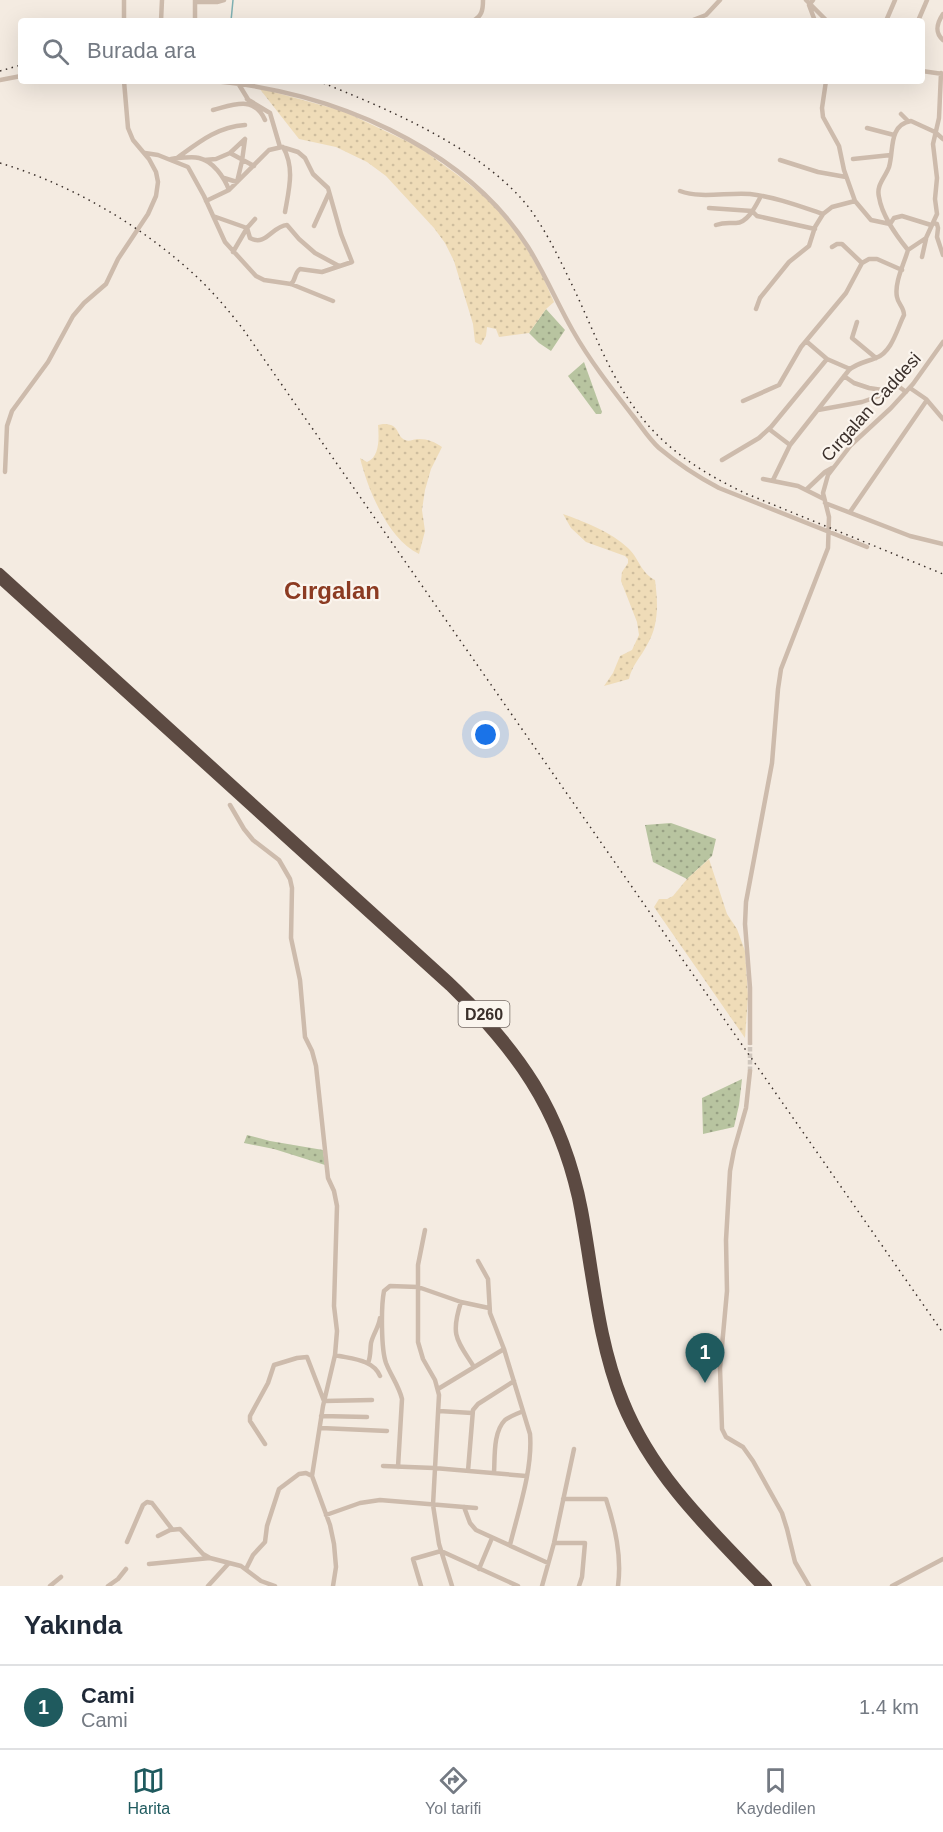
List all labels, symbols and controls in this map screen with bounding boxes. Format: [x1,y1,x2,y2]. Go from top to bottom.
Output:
search box [18,18,925,84]
icon: search [39,35,72,68]
text: Burada ara [87,38,196,63]
street label: Cırgalan Caddesi [817,349,925,465]
district label: Cırgalan [284,577,380,604]
your location [471,720,500,749]
road number: D260 [458,1001,510,1027]
pin: 1 [686,1334,724,1383]
text: Yakında [24,1610,122,1640]
text: Cami [81,1683,135,1708]
text: 1 [38,1696,49,1718]
text: 1.4 km [859,1696,919,1718]
text: Cami [81,1709,128,1731]
tab: Harita [127,1764,170,1818]
tab: Yol tarifi [425,1764,481,1818]
tab: Kaydedilen [736,1764,816,1818]

